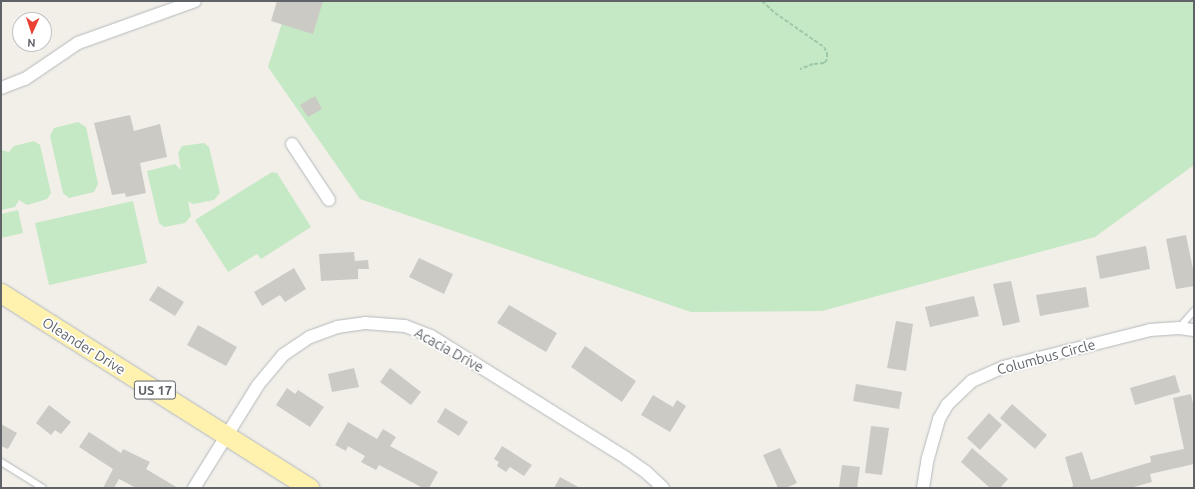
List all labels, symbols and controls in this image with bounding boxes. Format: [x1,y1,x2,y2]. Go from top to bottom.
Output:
north arrow [12,12,52,52]
text: N [27,37,36,49]
street label: Oleander Drive [39,314,129,378]
street label: Acacia Drive [412,324,486,376]
street label: Columbus Circle [995,336,1097,378]
road number: US 17 [133,379,177,401]

